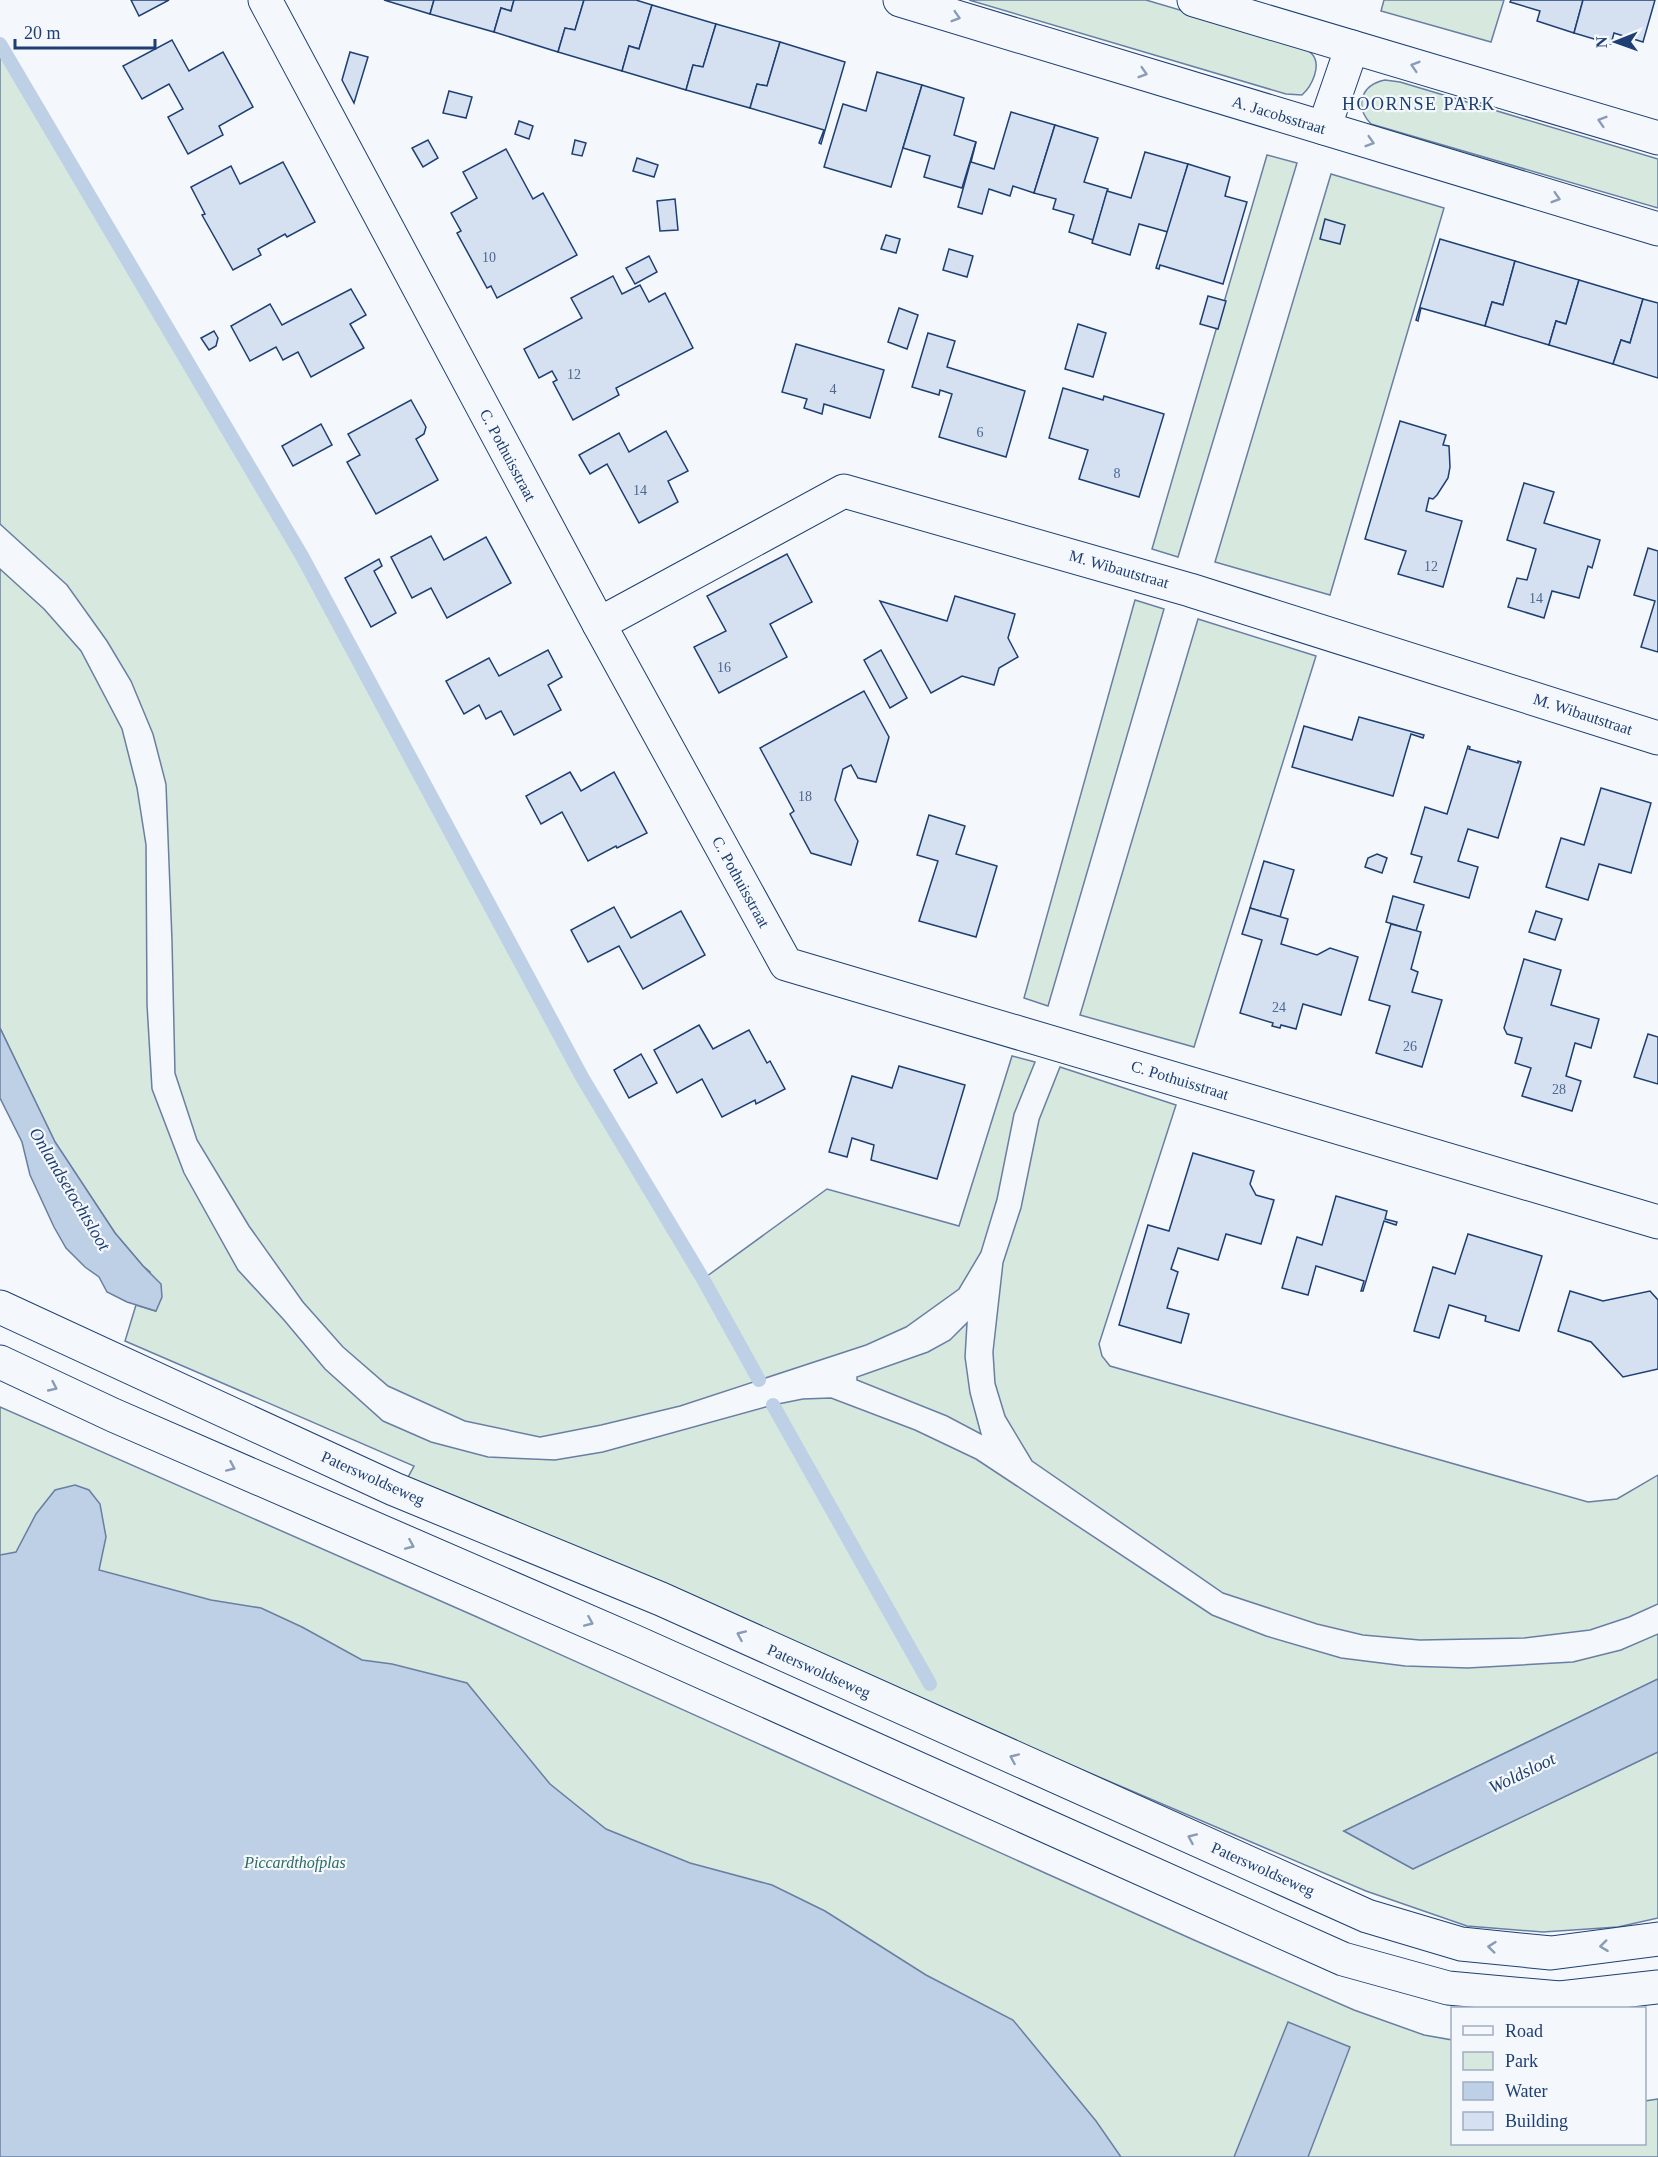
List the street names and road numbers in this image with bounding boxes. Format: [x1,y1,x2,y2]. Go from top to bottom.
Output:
street label: A. Jacobsstraat [1230,93,1328,137]
street label: C. Pothuisstraat [477,406,540,504]
street label: M. Wibautstraat [1067,547,1171,592]
street label: M. Wibautstraat [1531,690,1635,738]
street label: C. Pothuisstraat [709,834,773,931]
street label: C. Pothuisstraat [1129,1057,1231,1103]
street label: Paterswoldseweg [318,1448,427,1509]
street label: Paterswoldseweg [764,1641,873,1702]
street label: Paterswoldseweg [1208,1839,1317,1900]

